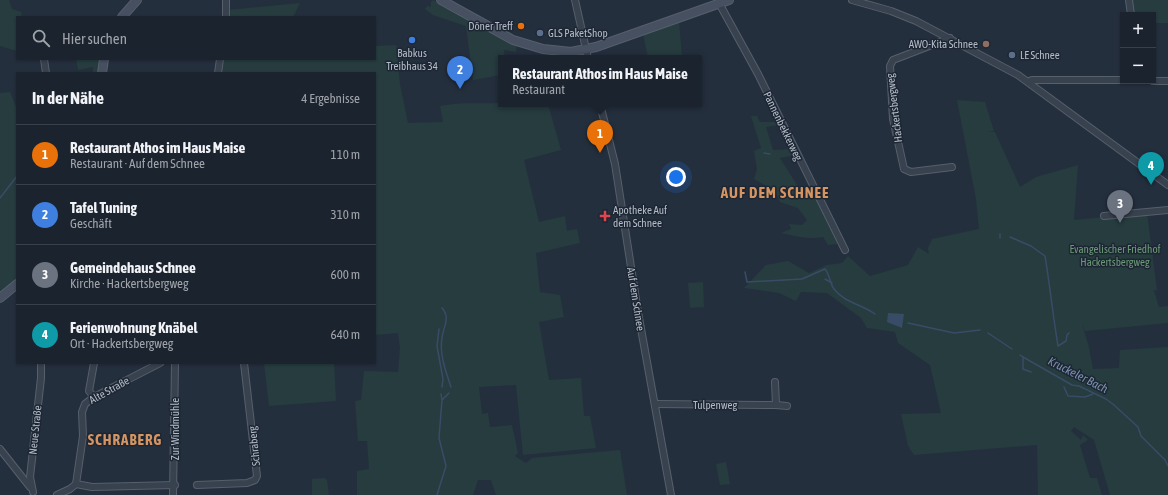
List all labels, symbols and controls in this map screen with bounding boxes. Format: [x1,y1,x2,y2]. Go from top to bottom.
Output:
map controls [1120,12,1156,84]
button: + [1120,12,1156,48]
search box [16,16,376,60]
place label: Döner Treff [468,20,513,32]
marker: Döner Treff [516,21,526,31]
icon: search [30,27,52,49]
place label: GLS PaketShop [548,27,608,39]
marker: GLS PaketShop [535,28,545,38]
text: Hier suchen [62,30,127,47]
marker: Babkus Treibhaus 34 [407,35,417,45]
place label: AWO-Kita Schnee [909,38,978,50]
marker: AWO-Kita Schnee [981,39,991,49]
place label: Babkus Treibhaus 34 [386,47,438,72]
button: − [1120,48,1156,84]
place label: LE Schnee [1020,49,1060,61]
marker: LE Schnee [1007,50,1017,60]
popup [498,55,702,107]
pin: 2 [447,56,473,89]
text: Restaurant Athos im Haus Maise [512,65,688,82]
street label: Hackertsbergweg [884,73,904,143]
text: Restaurant [512,82,565,97]
text: In der Nähe [32,88,104,108]
street label: Pannenbekkerweg [761,89,805,163]
text: 4 Ergebnisse [301,91,360,106]
pin: 1 [587,120,613,153]
text: Restaurant Athos im Haus Maise [70,139,245,156]
text: 1 [42,147,48,162]
text: 110 m [331,147,360,162]
pin: 4 [1138,152,1164,185]
text: Restaurant · Auf dem Schnee [70,156,205,171]
your location [666,167,686,187]
district label: AUF DEM SCHNEE [720,184,829,201]
pin: 3 [1107,190,1133,223]
text: Tafel Tuning [70,199,137,216]
place label: Apotheke Auf dem Schnee [613,204,667,229]
text: 2 [42,207,48,222]
text: 310 m [331,207,360,222]
marker: Apotheke Auf dem Schnee [600,211,610,221]
text: Geschäft [70,216,112,231]
park label: Evangelischer Friedhof Hackertsbergweg [1069,243,1161,268]
text: Gemeindehaus Schnee [70,259,196,276]
street label: Auf dem Schnee [625,266,647,332]
text: 3 [42,267,48,282]
text: 600 m [331,267,360,282]
text: Kirche · Hackertsbergweg [70,276,189,291]
text: Ferienwohnung Knäbel [70,319,197,336]
text: 4 [42,327,48,342]
text: 640 m [331,327,360,342]
text: Ort · Hackertsbergweg [70,336,173,351]
water label: Kruckeler Bach [1046,354,1110,396]
street label: Alte Straße [87,374,131,406]
street label: Zur Windmühle [169,398,181,460]
street label: Tulpenweg [693,399,737,411]
street label: Neue Straße [26,405,44,455]
street label: Schraberg [246,425,262,467]
district label: SCHRABERG [88,431,162,448]

